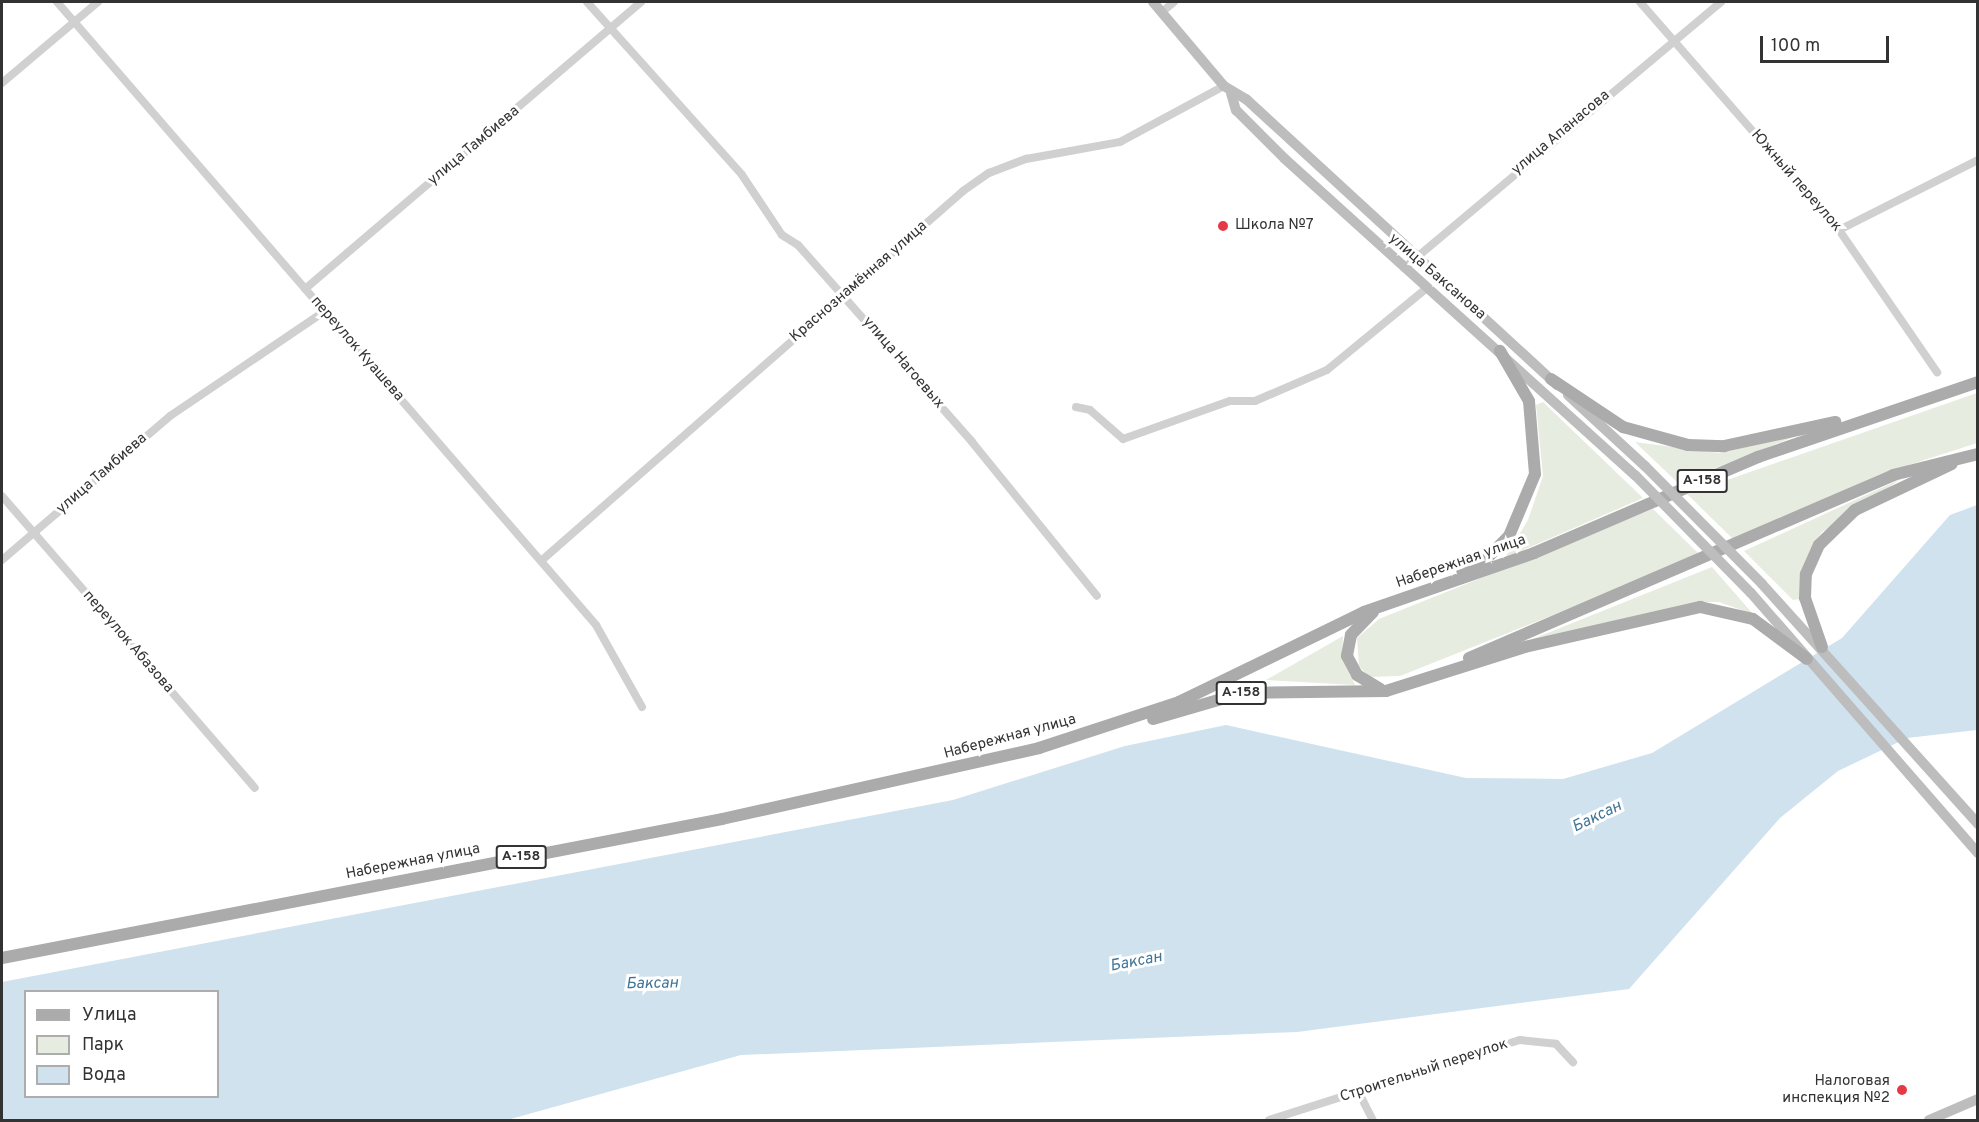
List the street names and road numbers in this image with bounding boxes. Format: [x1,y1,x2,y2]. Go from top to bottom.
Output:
street label: улица Апанасова [1508,87,1614,179]
street label: улица Тамбиева [424,102,524,190]
street label: Южный переулок [1747,126,1845,236]
street label: Краснознамённая улица [787,218,931,346]
street label: улица Баксанова [1385,230,1489,324]
street label: переулок Куашева [307,293,407,405]
street label: улица Нагоевых [858,313,948,413]
street label: улица Тамбиева [53,430,151,518]
road number: А-158 [1676,470,1728,492]
street label: Набережная улица [1394,531,1528,593]
street label: переулок Абазова [78,587,178,697]
road number: А-158 [1216,682,1266,704]
street label: Набережная улица [942,711,1078,763]
street label: Набережная улица [344,840,482,884]
road number: А-158 [496,846,546,868]
street label: Строительный переулок [1338,1035,1510,1107]

